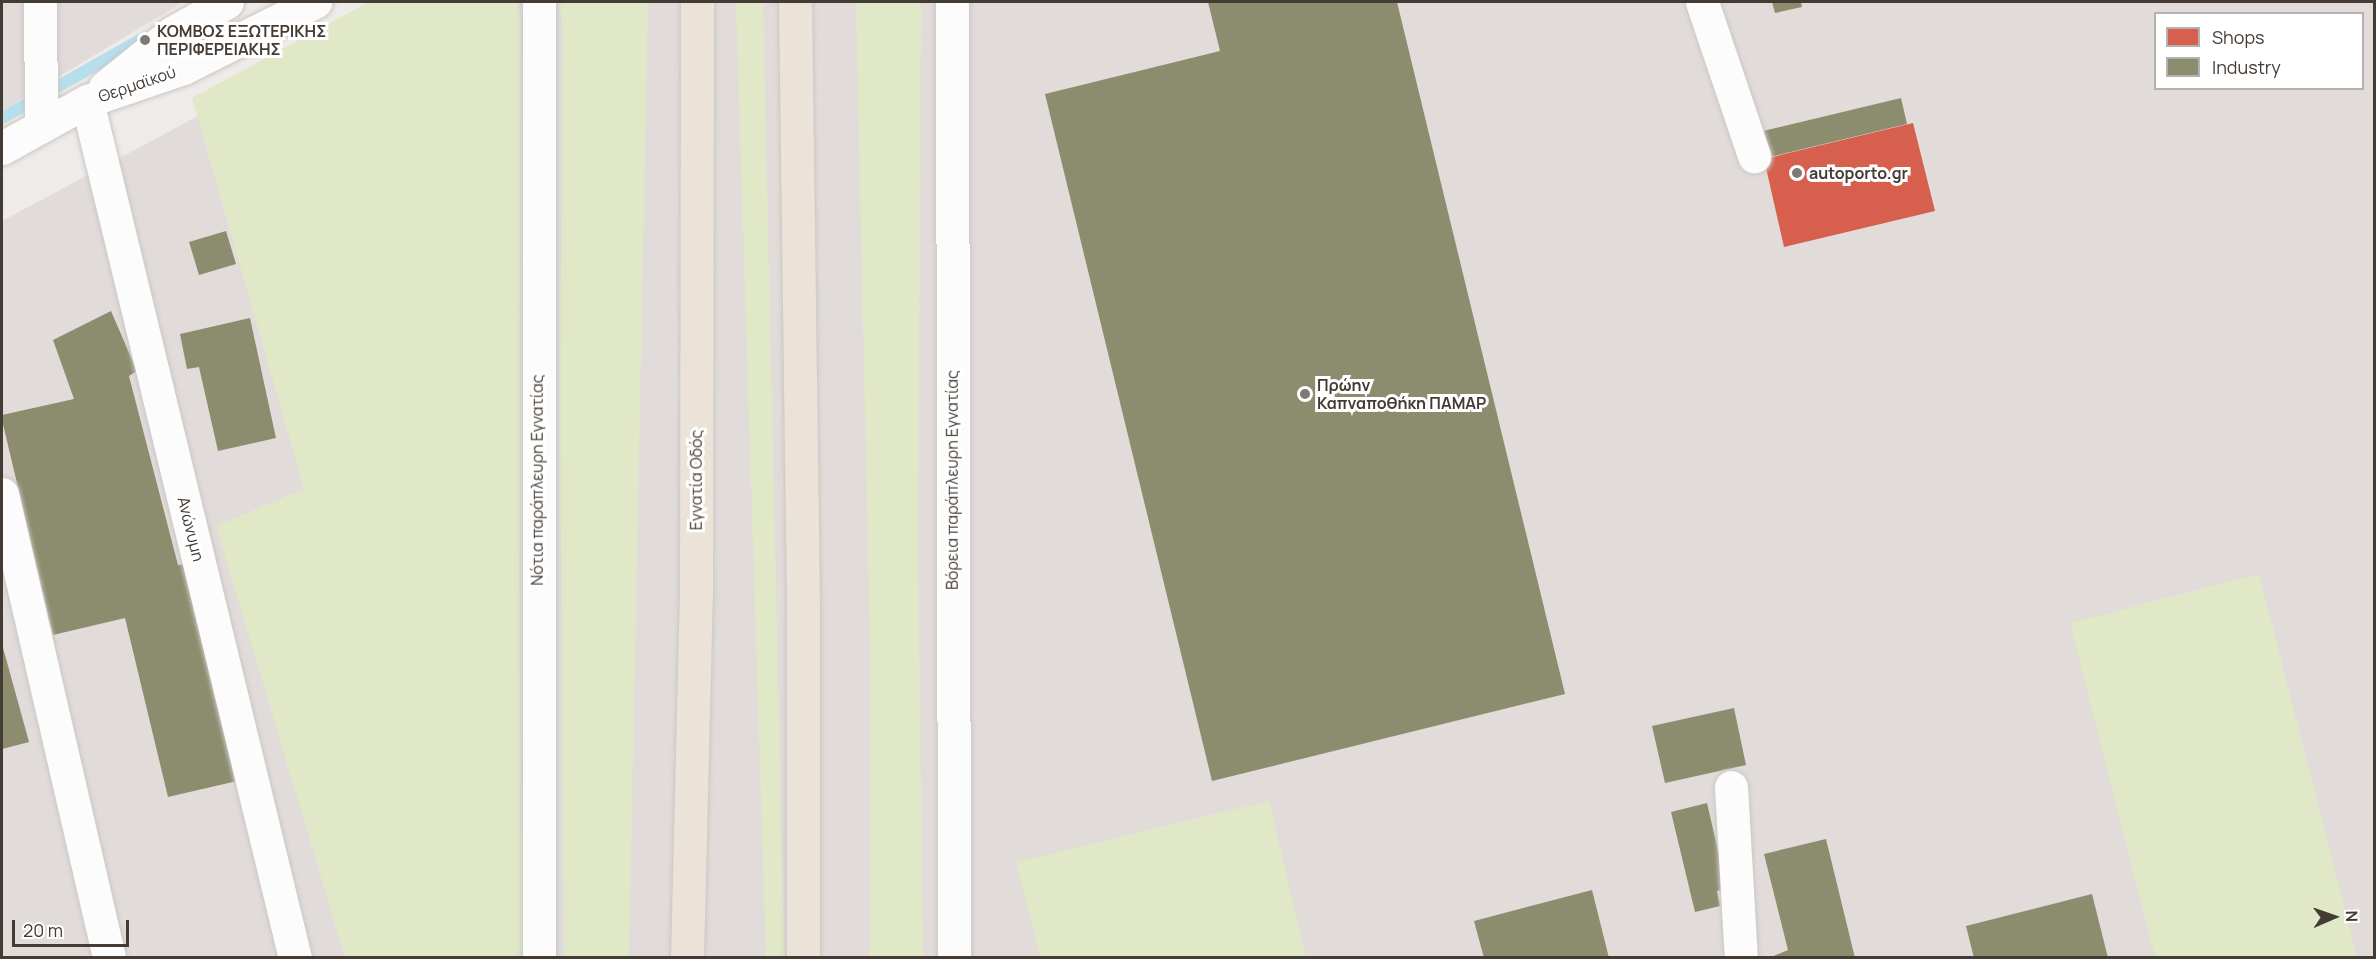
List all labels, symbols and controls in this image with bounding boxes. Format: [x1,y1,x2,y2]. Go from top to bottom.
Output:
legend [2154,12,2364,90]
place label: ΚΟΜΒΟΣ ΕΞΩΤΕΡΙΚΗΣ ΠΕΡΙΦΕΡΕΙΑΚΗΣ [157,21,326,59]
text: Shops [2212,25,2264,49]
marker: ΚΟΜΒΟΣ ΕΞΩΤΕΡΙΚΗΣ ΠΕΡΙΦΕΡΕΙΑΚΗΣ [138,33,152,47]
text: Industry [2212,55,2281,79]
street label: Θερμαϊκού [96,62,178,106]
place label: autoporto.gr [1809,163,1908,183]
marker: autoporto.gr [1790,166,1804,180]
street label: Βόρεια παράπλευρη Εγνατίας [942,370,962,590]
street label: Νότια παράπλευρη Εγνατίας [527,374,547,586]
place label: Πρώην Καπναποθήκη ΠΑΜΑΡ [1317,375,1486,413]
marker: Πρώην Καπναποθήκη ΠΑΜΑΡ [1298,387,1312,401]
street label: Εγνατία Οδός [686,430,706,530]
street label: Ανώνυμη [174,495,208,563]
north arrow [2304,887,2364,947]
scale bar [15,908,132,946]
text: N [2341,910,2363,923]
text: 20 m [23,918,63,942]

